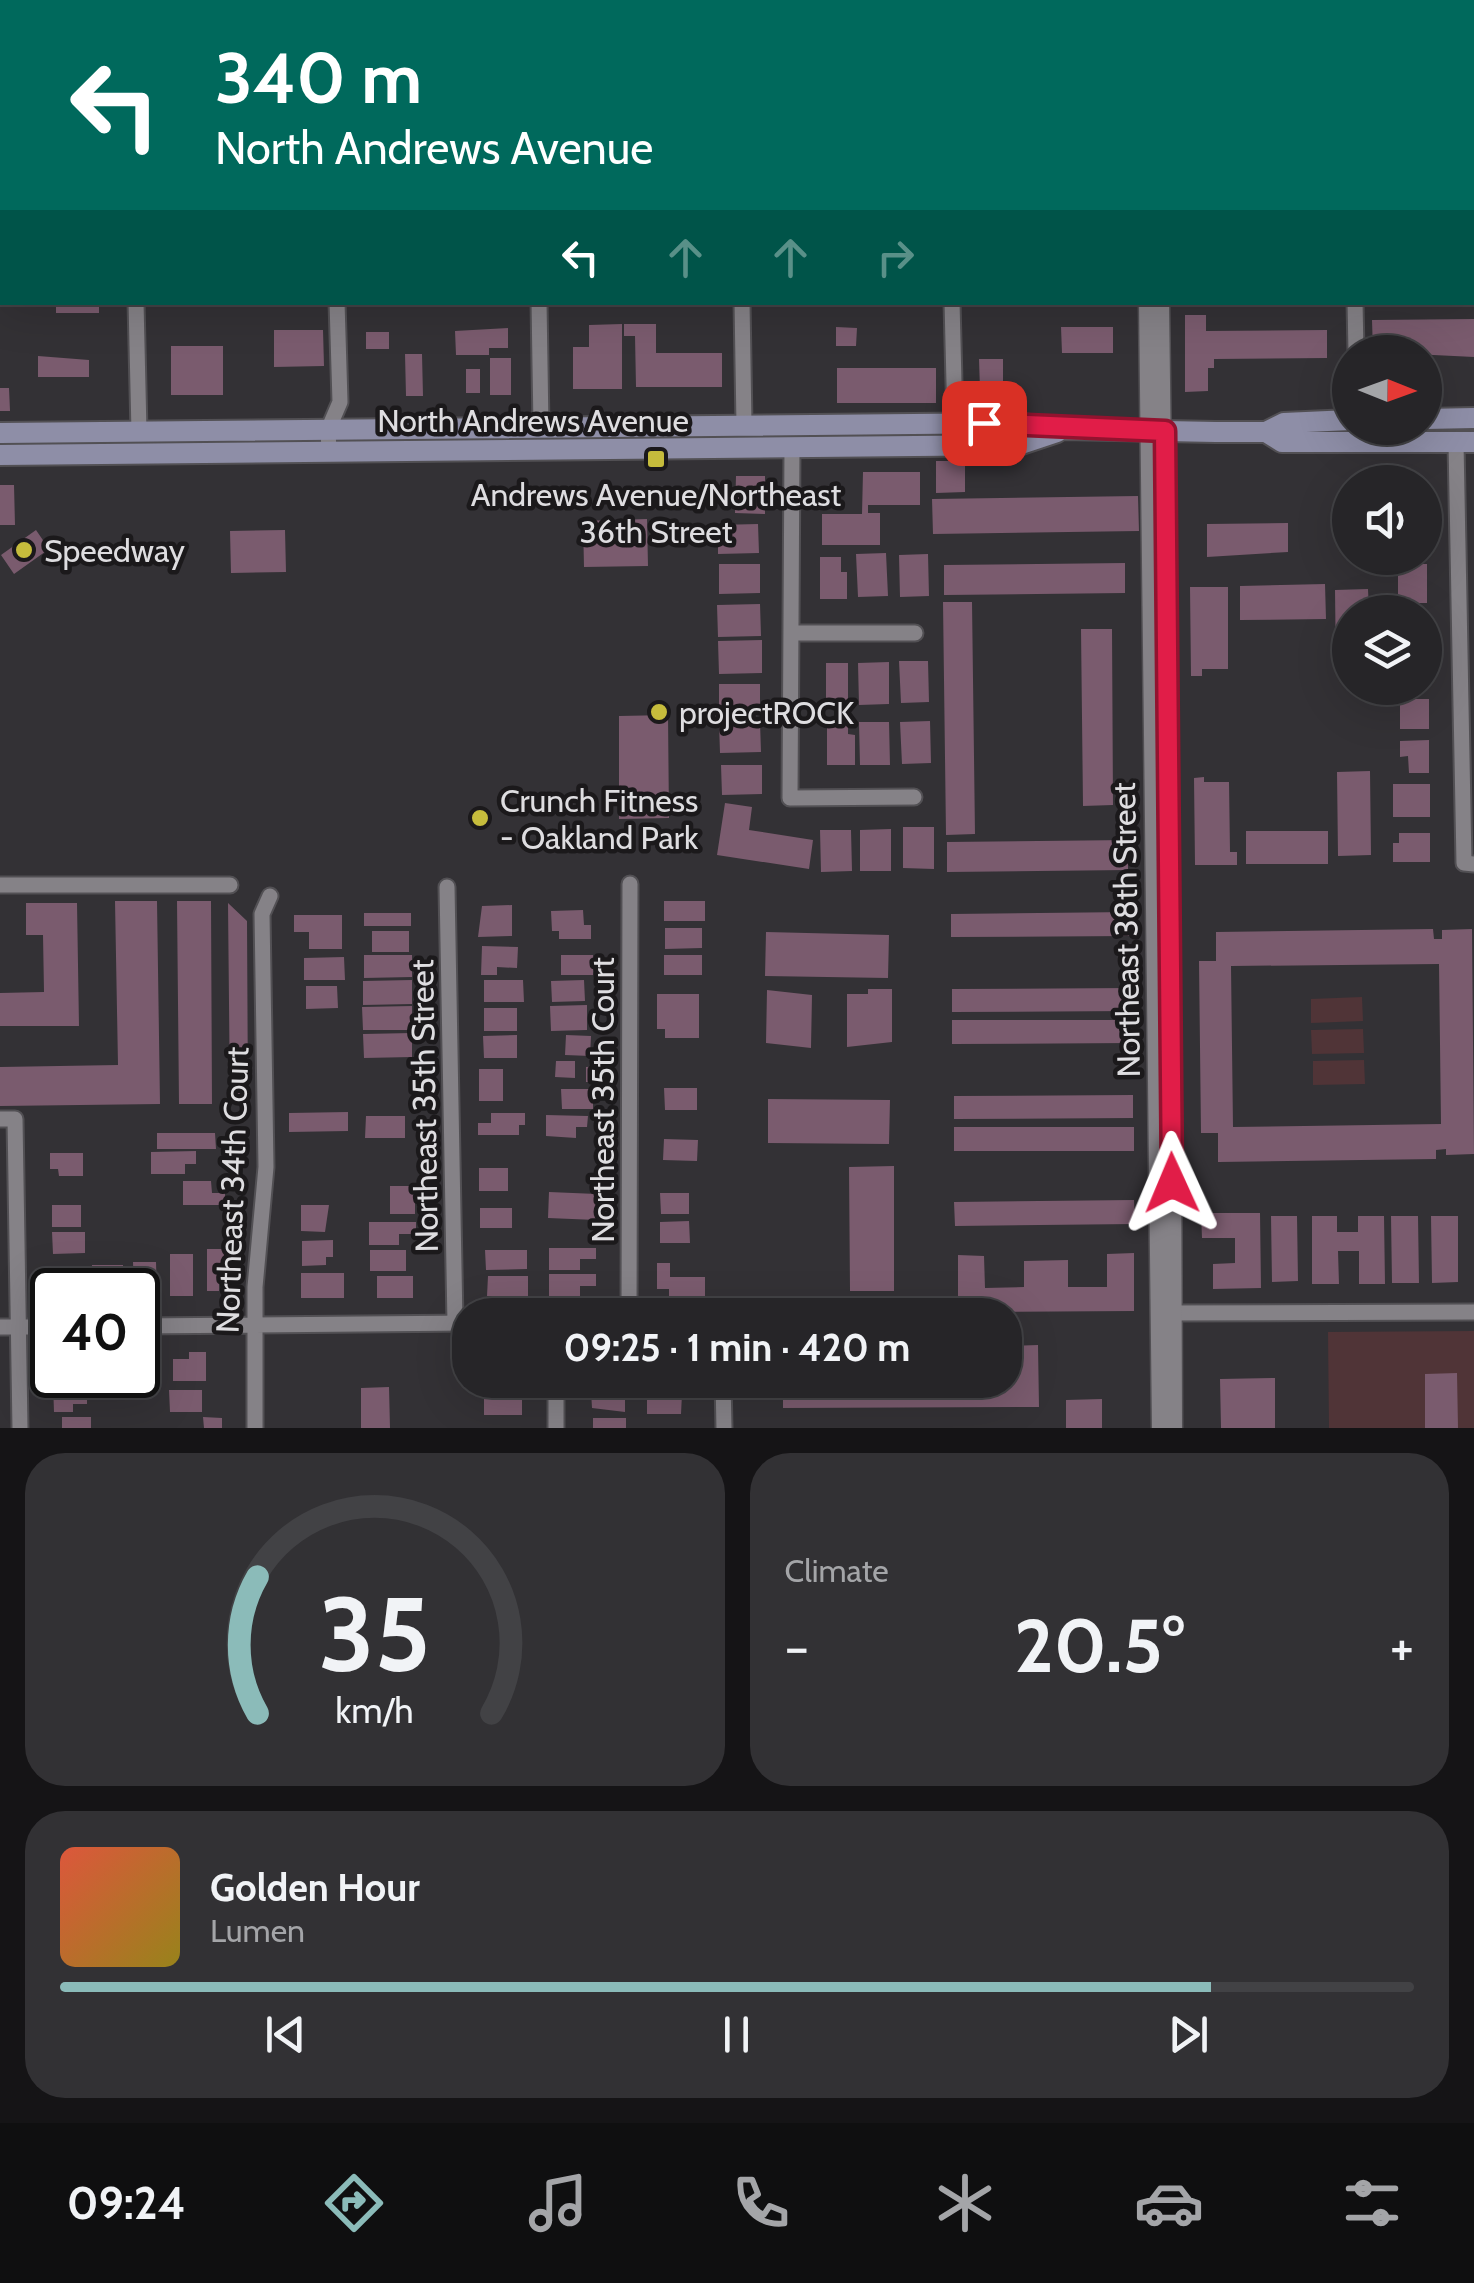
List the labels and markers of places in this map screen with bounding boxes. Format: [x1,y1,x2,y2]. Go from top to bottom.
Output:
pin [942,381,1027,466]
marker: Andrews Avenue/Northeast 36th Street [645,448,667,470]
place label: Andrews Avenue/Northeast 36th Street [471,475,842,551]
place label: Speedway [44,531,185,570]
marker: Speedway [13,539,35,561]
place label: projectROCK [679,693,854,732]
marker: projectROCK [648,701,670,723]
place label: Crunch Fitness - Oakland Park [500,781,699,857]
marker: Crunch Fitness - Oakland Park [469,807,491,829]

